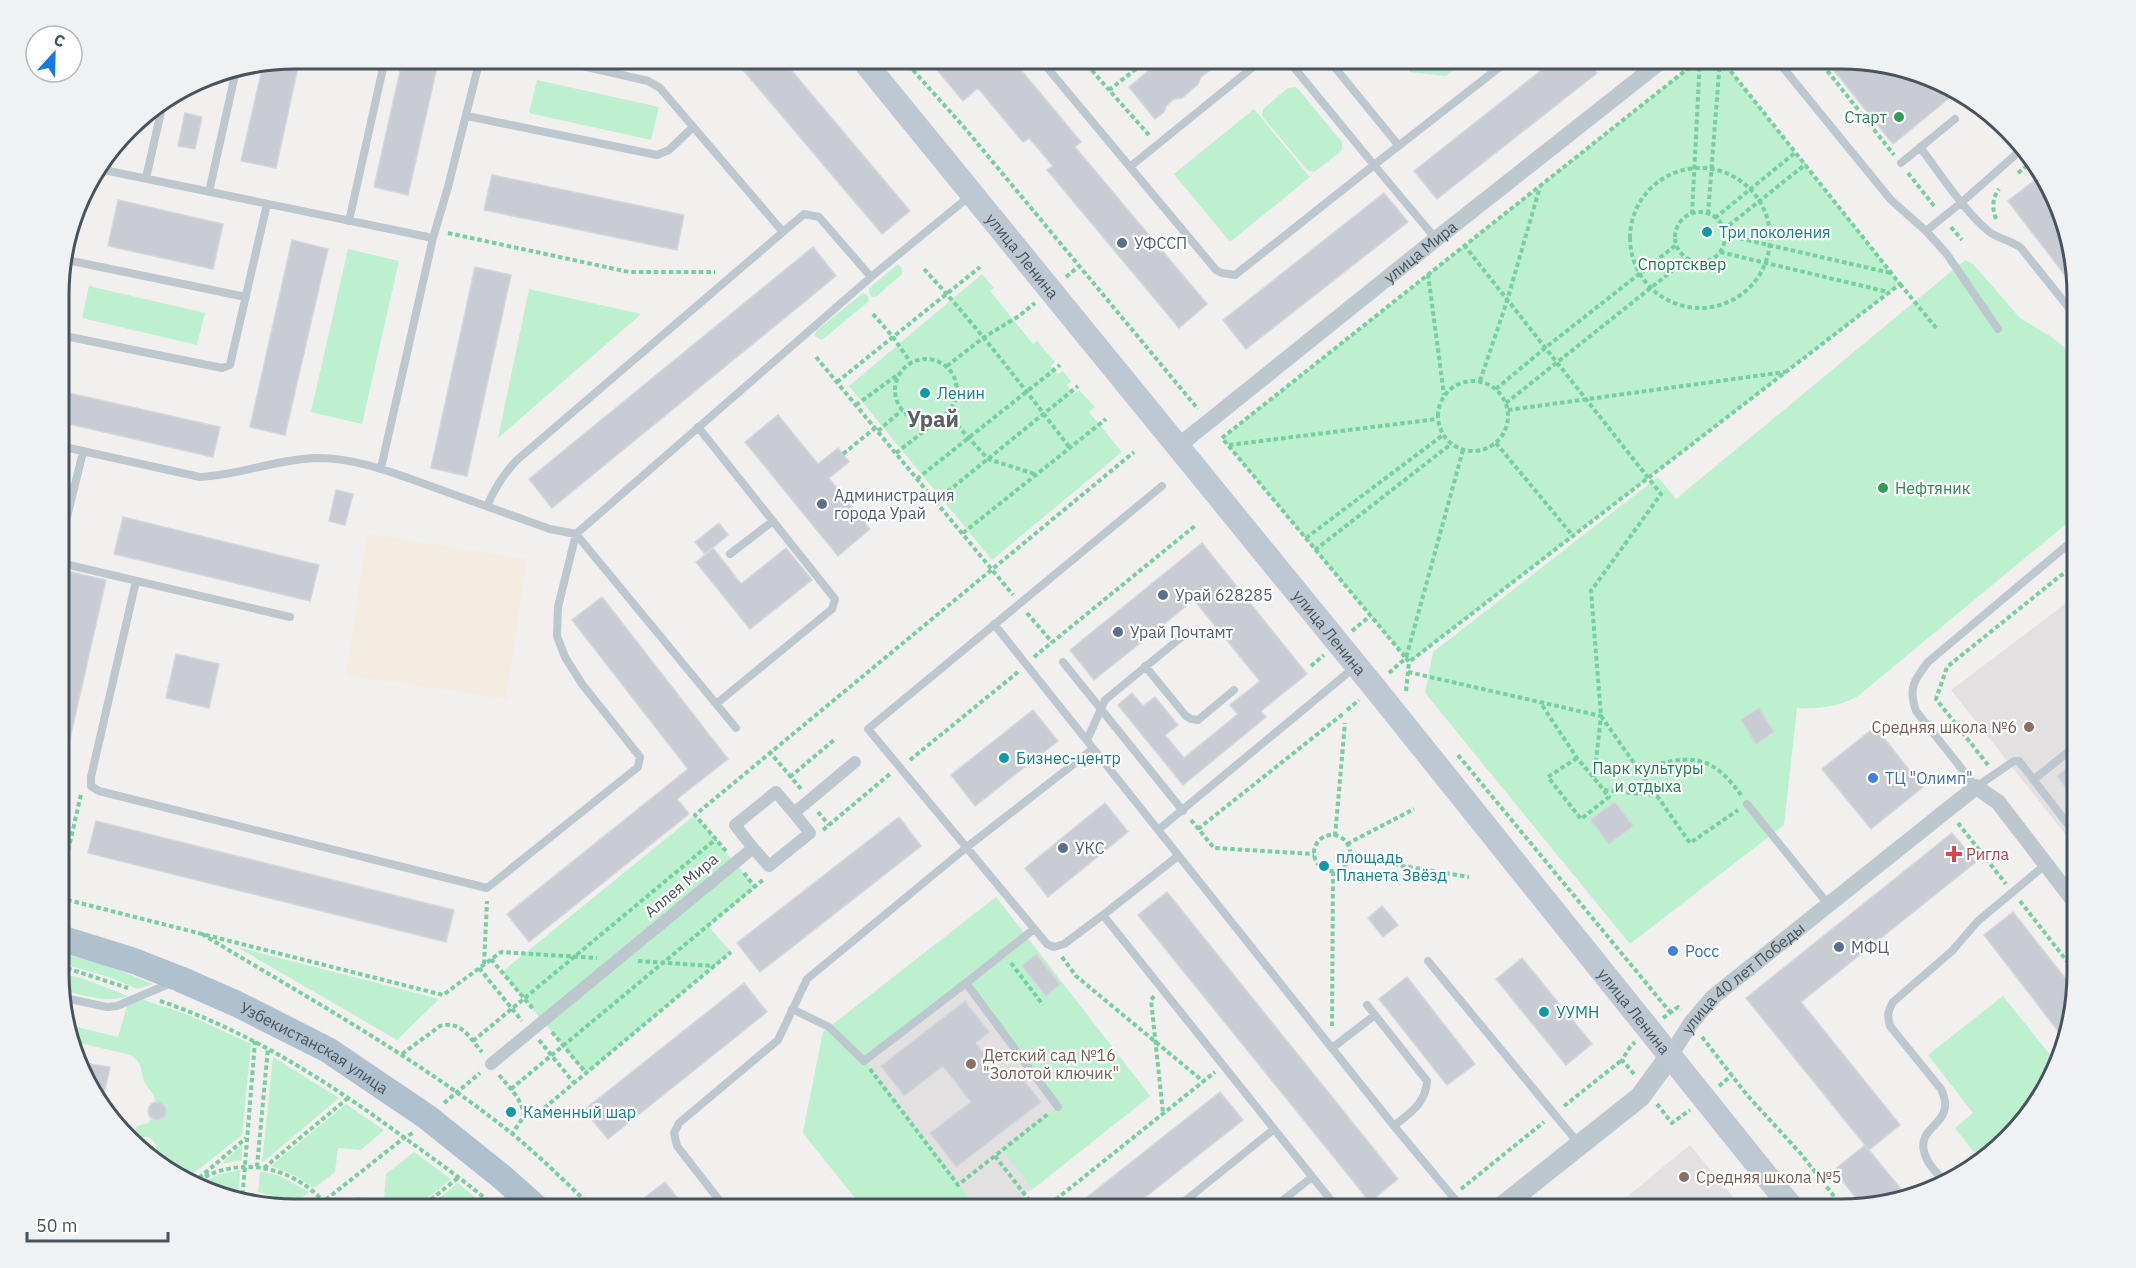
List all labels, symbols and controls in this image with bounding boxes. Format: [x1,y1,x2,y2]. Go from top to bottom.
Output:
north arrow [24,24,84,84]
text: С [51,29,68,51]
place label: Старт [1845,107,1887,127]
marker: Старт [1892,110,1906,124]
street label: улица Ленина [982,209,1064,303]
street label: улица Мира [1380,216,1461,287]
place label: Три поколения [1719,222,1831,242]
marker: Три поколения [1700,225,1714,239]
place label: УФССП [1134,233,1187,253]
marker: УФССП [1115,236,1129,250]
park label: Спортсквер [1638,254,1726,274]
place label: Ленин [937,383,985,403]
marker: Ленин [918,386,932,400]
district label: Урай [907,404,959,433]
place label: Нефтяник [1895,478,1971,498]
marker: Нефтяник [1876,481,1890,495]
place label: Администрация города Урай [834,485,955,523]
marker: Администрация города Урай [815,497,829,511]
place label: Урай 628285 [1175,585,1273,605]
street label: улица Ленина [1289,586,1371,680]
marker: Урай 628285 [1156,588,1170,602]
place label: Урай Почтамт [1130,622,1234,642]
marker: Урай Почтамт [1111,625,1125,639]
place label: Средняя школа №6 [1872,717,2017,737]
marker: Средняя школа №6 [2022,720,2036,734]
place label: Бизнес-центр [1016,748,1121,768]
marker: Бизнес-центр [997,751,1011,765]
park label: Парк культуры и отдыха [1592,758,1704,796]
place label: ТЦ "Олимп" [1885,768,1973,788]
marker: ТЦ "Олимп" [1866,771,1880,785]
place label: УКС [1075,838,1105,858]
marker: УКС [1056,841,1070,855]
place label: Ригла [1966,844,2010,864]
place label: площадь Планета Звёзд [1336,847,1448,885]
marker: Ригла [1947,847,1961,861]
street label: Аллея Мира [640,848,722,922]
marker: площадь Планета Звёзд [1317,859,1331,873]
street label: улица 40 лет Победы [1677,918,1809,1037]
place label: МФЦ [1851,937,1889,957]
marker: МФЦ [1832,940,1846,954]
place label: Росс [1685,941,1719,961]
marker: Росс [1666,944,1680,958]
street label: улица Ленина [1594,964,1675,1059]
street label: Узбекистанская улица [237,997,393,1098]
place label: УУМН [1556,1002,1599,1022]
marker: УУМН [1537,1005,1551,1019]
place label: Детский сад №16 "Золотой ключик" [983,1045,1119,1083]
marker: Детский сад №16 "Золотой ключик" [964,1057,978,1071]
place label: Каменный шар [523,1102,636,1122]
marker: Каменный шар [504,1105,518,1119]
place label: Средняя школа №5 [1696,1167,1841,1187]
marker: Средняя школа №5 [1677,1170,1691,1184]
scale bar [27,1205,168,1243]
text: 50 m [36,1214,78,1237]

